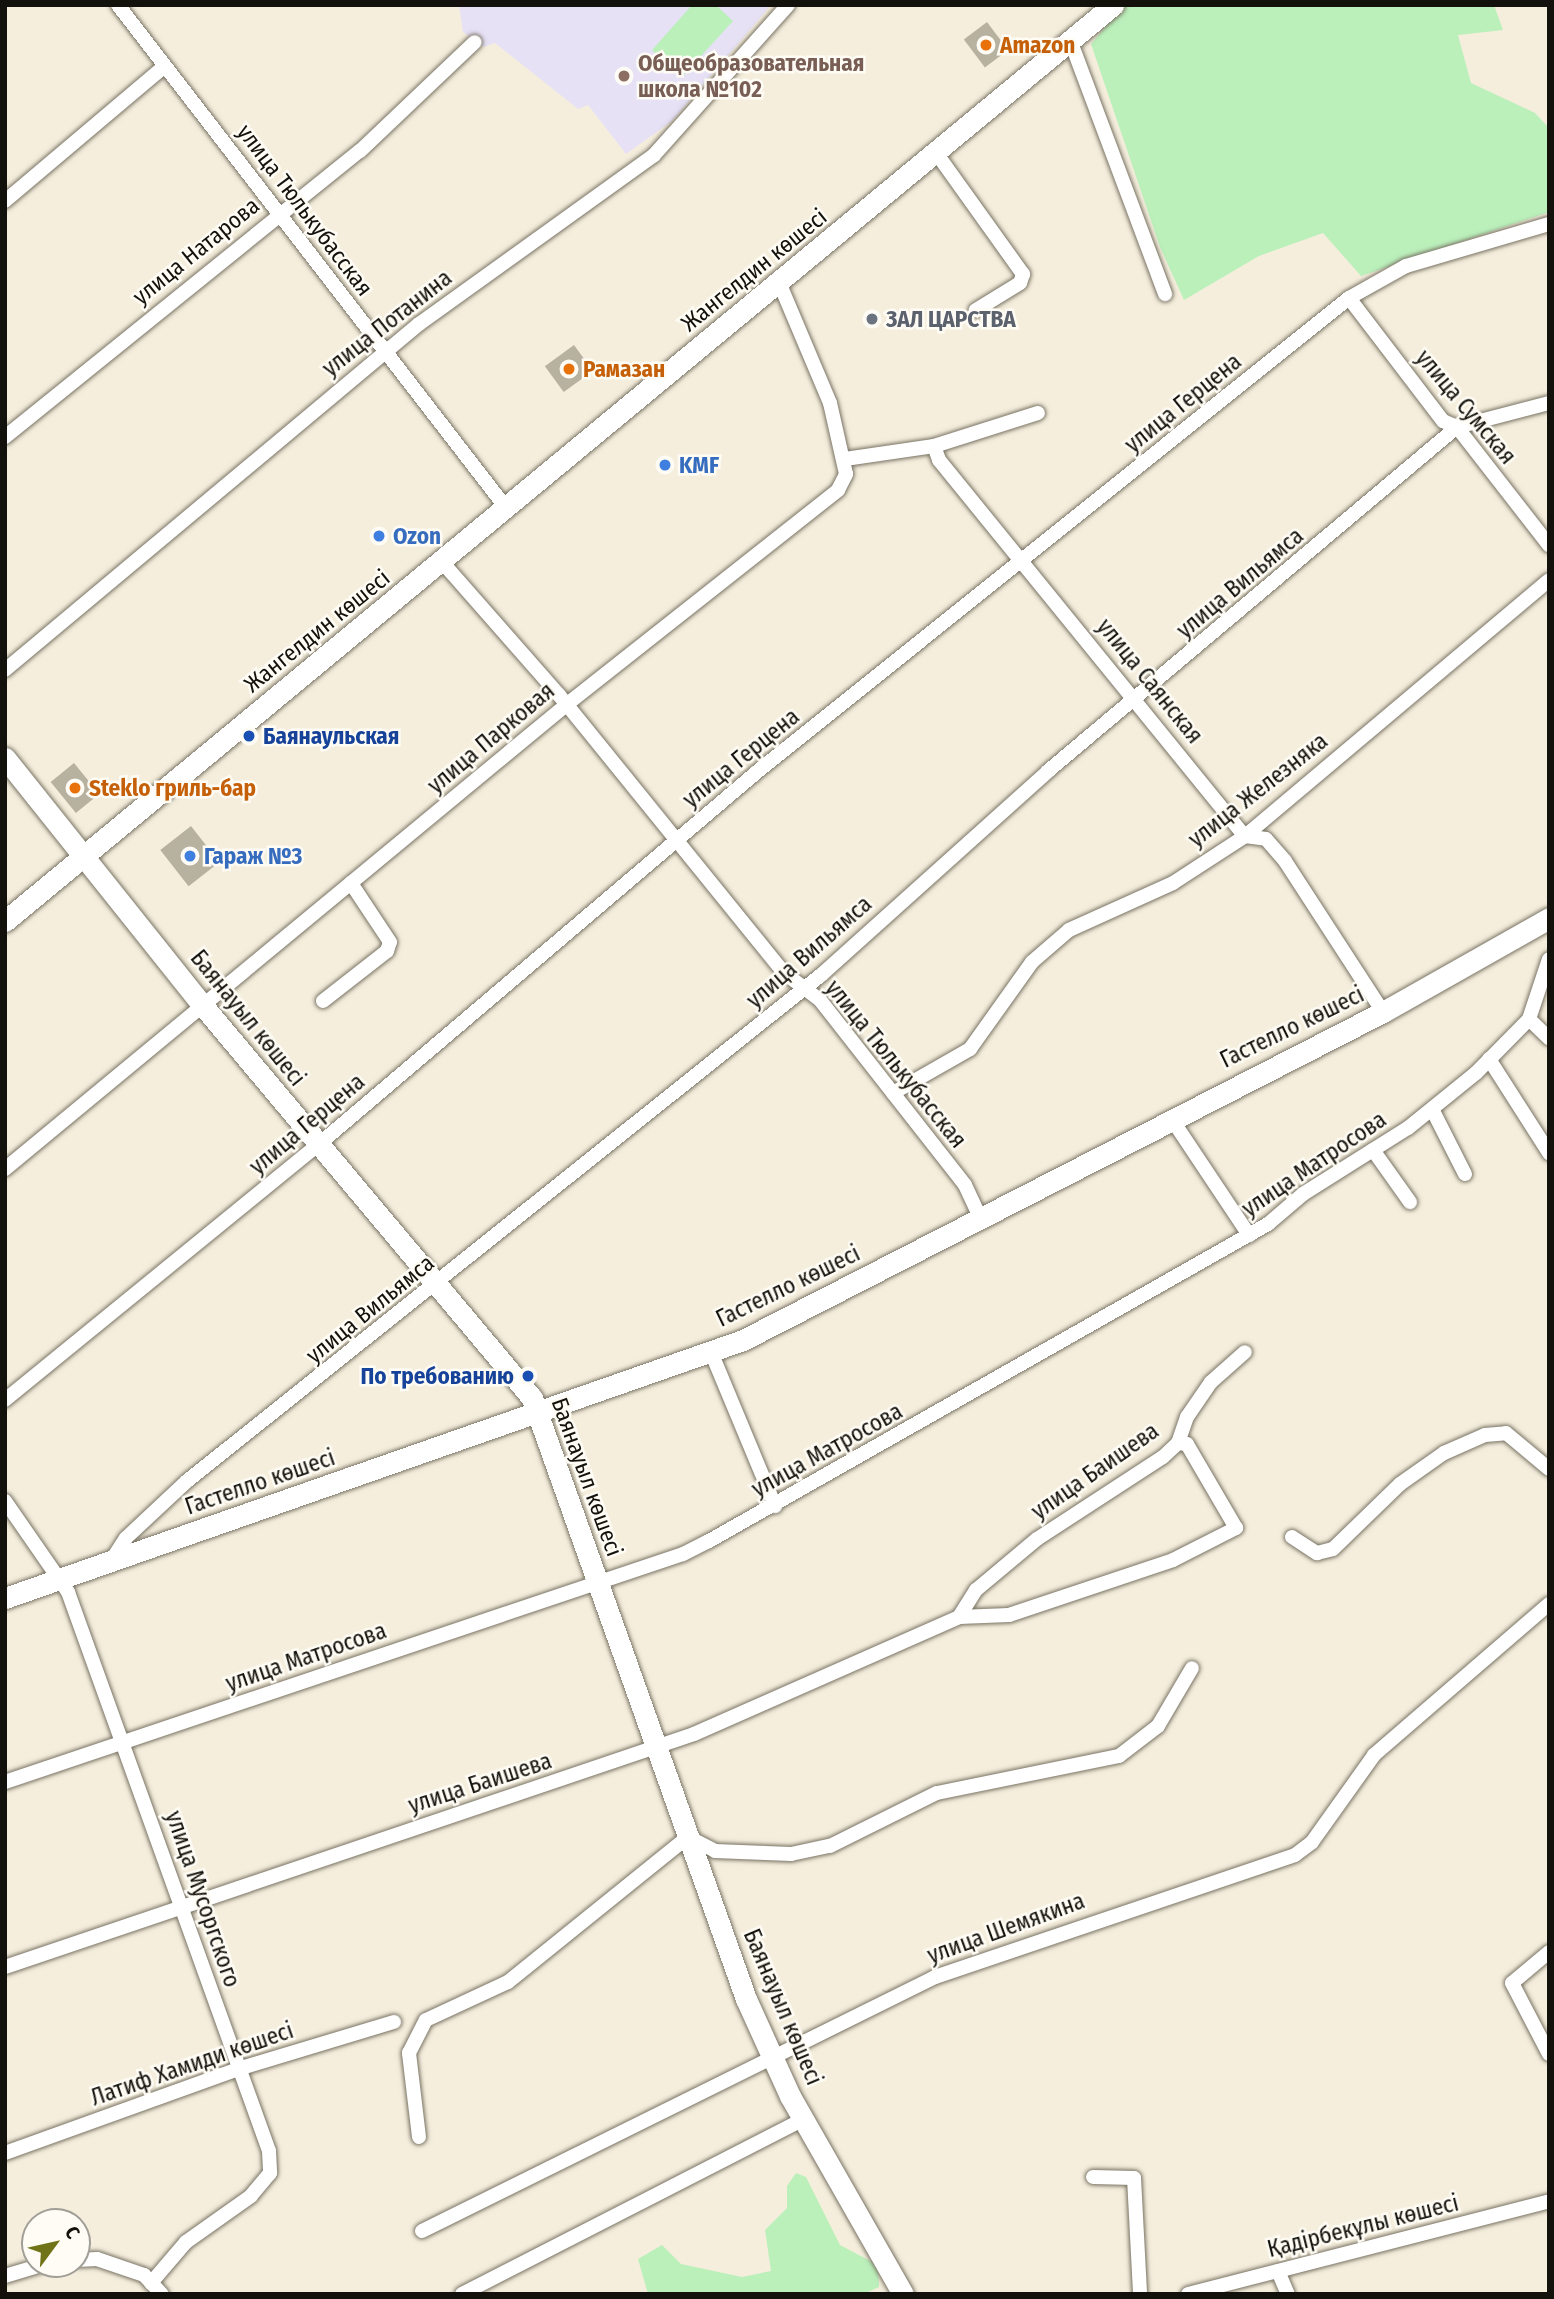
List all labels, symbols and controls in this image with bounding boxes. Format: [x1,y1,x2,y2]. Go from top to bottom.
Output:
place label: Amazon [1000,31,1075,59]
marker: Amazon [978,37,994,53]
place label: Общеобразовательная школа №102 [638,49,864,103]
marker: Общеобразовательная школа №102 [616,68,632,84]
street label: улица Тюлькубасская [231,119,379,301]
street label: улица Натарова [127,192,265,310]
street label: Жангелдин көшесі [676,203,832,337]
street label: улица Потанина [317,264,457,382]
place label: ЗАЛ ЦАРСТВА [886,305,1016,333]
marker: ЗАЛ ЦАРСТВА [864,311,880,327]
street label: улица Сумская [1410,344,1522,470]
street label: улица Герцена [1119,348,1247,458]
place label: Рамазан [583,355,665,383]
marker: Рамазан [561,361,577,377]
place label: KMF [679,451,719,479]
marker: KMF [657,457,673,473]
place label: Ozon [393,522,441,550]
street label: улица Вильямса [1171,522,1309,644]
marker: Ozon [371,528,387,544]
street label: Жангелдин көшесі [239,564,395,698]
street label: улица Саянская [1091,613,1209,749]
street label: улица Парковая [422,677,560,799]
street label: улица Герцена [677,703,805,813]
place label: Баянаульская [263,722,399,750]
street label: улица Железняка [1183,727,1333,853]
marker: Баянаульская [241,728,257,744]
place label: Steklo гриль-бар [89,774,256,802]
marker: Steklo гриль-бар [67,780,83,796]
place label: Гараж №3 [204,842,302,870]
marker: Гараж №3 [182,848,198,864]
street label: улица Вильямса [741,890,877,1014]
street label: Баянауыл көшесі [185,944,311,1092]
street label: улица Тюлькубасская [820,975,972,1153]
street label: Гастелло көшесі [1216,980,1368,1074]
street label: улица Герцена [244,1068,370,1180]
street label: улица Матросова [1237,1106,1391,1222]
street label: Гастелло көшесі [712,1239,864,1333]
street label: улица Вильямса [300,1249,440,1369]
place label: По требованию [360,1362,514,1390]
marker: По требованию [520,1368,536,1384]
street label: Баянауыл көшесі [546,1394,628,1560]
street label: улица Матросова [747,1397,907,1503]
street label: улица Баишева [1026,1417,1164,1525]
street label: Гастелло көшесі [181,1443,339,1521]
street label: улица Матросова [222,1617,390,1697]
street label: улица Баишева [405,1747,555,1819]
street label: улица Мусоргского [160,1807,246,1991]
street label: улица Шемякина [924,1887,1088,1969]
street label: Баянауыл көшесі [738,1925,828,2089]
street label: Латиф Хамиди көшесі [87,2016,297,2112]
street label: Қадірбекұлы көшесі [1265,2189,1461,2263]
north arrow [21,2208,91,2278]
text: С [60,2222,85,2243]

